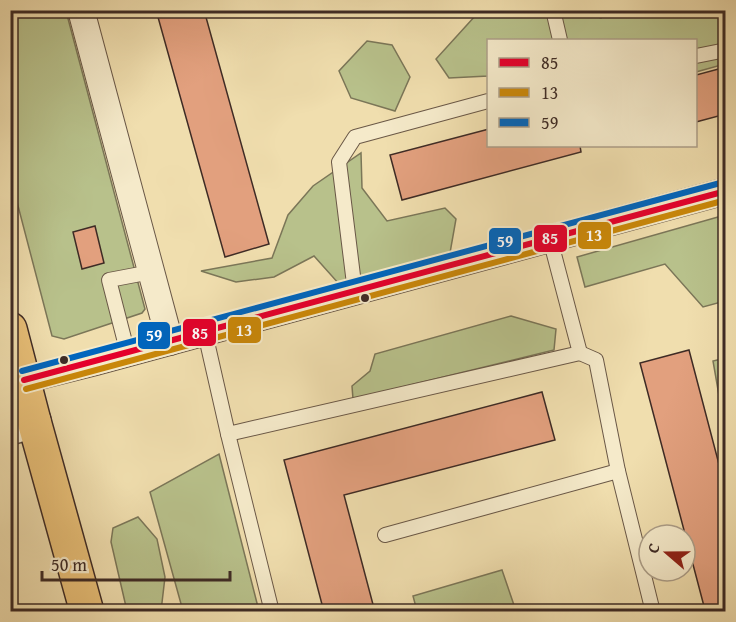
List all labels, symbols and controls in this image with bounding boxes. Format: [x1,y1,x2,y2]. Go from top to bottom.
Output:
legend [487,39,697,147]
text: 85 [541,49,558,76]
text: 13 [541,79,558,106]
text: 59 [541,109,558,136]
line badge: 13 [577,221,612,250]
text: 13 [586,223,602,247]
line badge: 85 [533,224,568,253]
text: 85 [542,226,558,250]
line badge: 59 [488,227,522,255]
text: 59 [497,229,513,253]
unlabelled marker [359,292,371,304]
line badge: 13 [227,316,262,344]
line badge: 85 [182,318,217,347]
text: 13 [236,318,252,342]
line badge: 59 [137,321,171,350]
text: 85 [192,321,208,345]
text: 59 [146,323,162,347]
unlabelled marker [58,354,70,366]
north arrow [637,523,697,583]
text: С [640,540,666,556]
scale bar [42,544,230,582]
text: 50 m [51,551,87,578]

